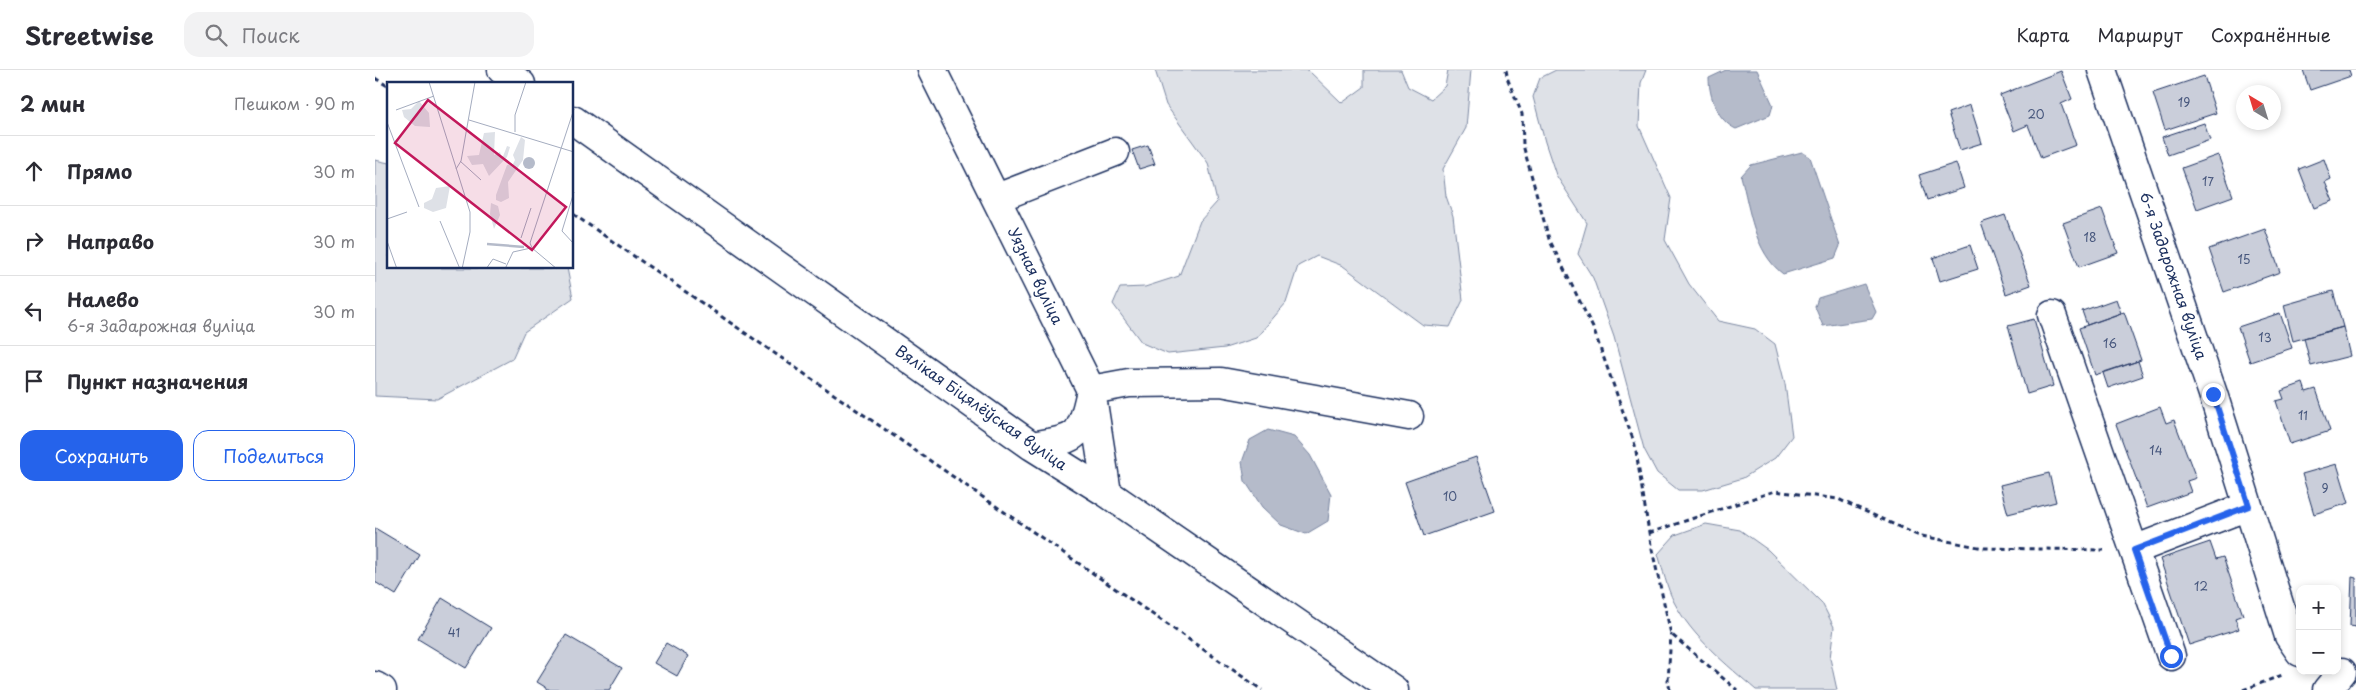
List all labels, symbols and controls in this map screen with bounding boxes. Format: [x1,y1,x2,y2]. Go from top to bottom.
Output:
search box [184,12,534,57]
text: Streetwise [25,17,154,53]
icon: search [202,21,230,49]
text: Поиск [242,21,299,49]
text: Карта [2017,21,2069,48]
text: Маршрут [2097,21,2183,48]
text: Сохранённые [2211,21,2331,48]
inset map [387,82,574,269]
north arrow [2236,85,2281,130]
text: 2 мин [20,87,85,119]
text: Пешком · 90 m [234,91,355,115]
house number: 19 [2178,93,2190,111]
house number: 20 [2027,105,2045,123]
icon: ahead [20,157,48,185]
text: Прямо [67,157,132,185]
text: 30 m [313,159,355,183]
house number: 17 [2202,172,2214,190]
street label: 6-я Задарожная вуліца [2135,188,2214,363]
street label: Уязная вуліца [1003,223,1070,329]
icon: right [20,227,48,255]
text: Направо [67,227,154,255]
house number: 18 [2084,228,2096,246]
text: 30 m [313,229,355,253]
house number: 15 [2237,250,2251,268]
text: Налево [67,285,139,313]
icon: left [20,297,48,325]
text: 30 m [313,299,355,323]
text: 6-я Задарожная вуліца [67,313,255,337]
house number: 13 [2258,328,2272,346]
house number: 16 [2103,334,2117,352]
street label: Вялікая Біцялёўская вуліца [891,338,1073,476]
icon: arrive [20,367,48,395]
text: Пункт назначения [67,367,248,395]
route end [2202,383,2225,406]
house number: 11 [2298,406,2308,424]
button: Сохранить [20,430,183,481]
button: Поделиться [193,430,355,481]
house number: 14 [2149,441,2163,459]
house number: 9 [2321,479,2329,497]
house number: 10 [1443,487,1457,505]
house number: 12 [2194,577,2208,595]
map controls [2296,585,2341,675]
button: + [2296,585,2341,630]
house number: 41 [448,623,460,641]
button: − [2296,630,2341,675]
route start [2160,645,2183,668]

